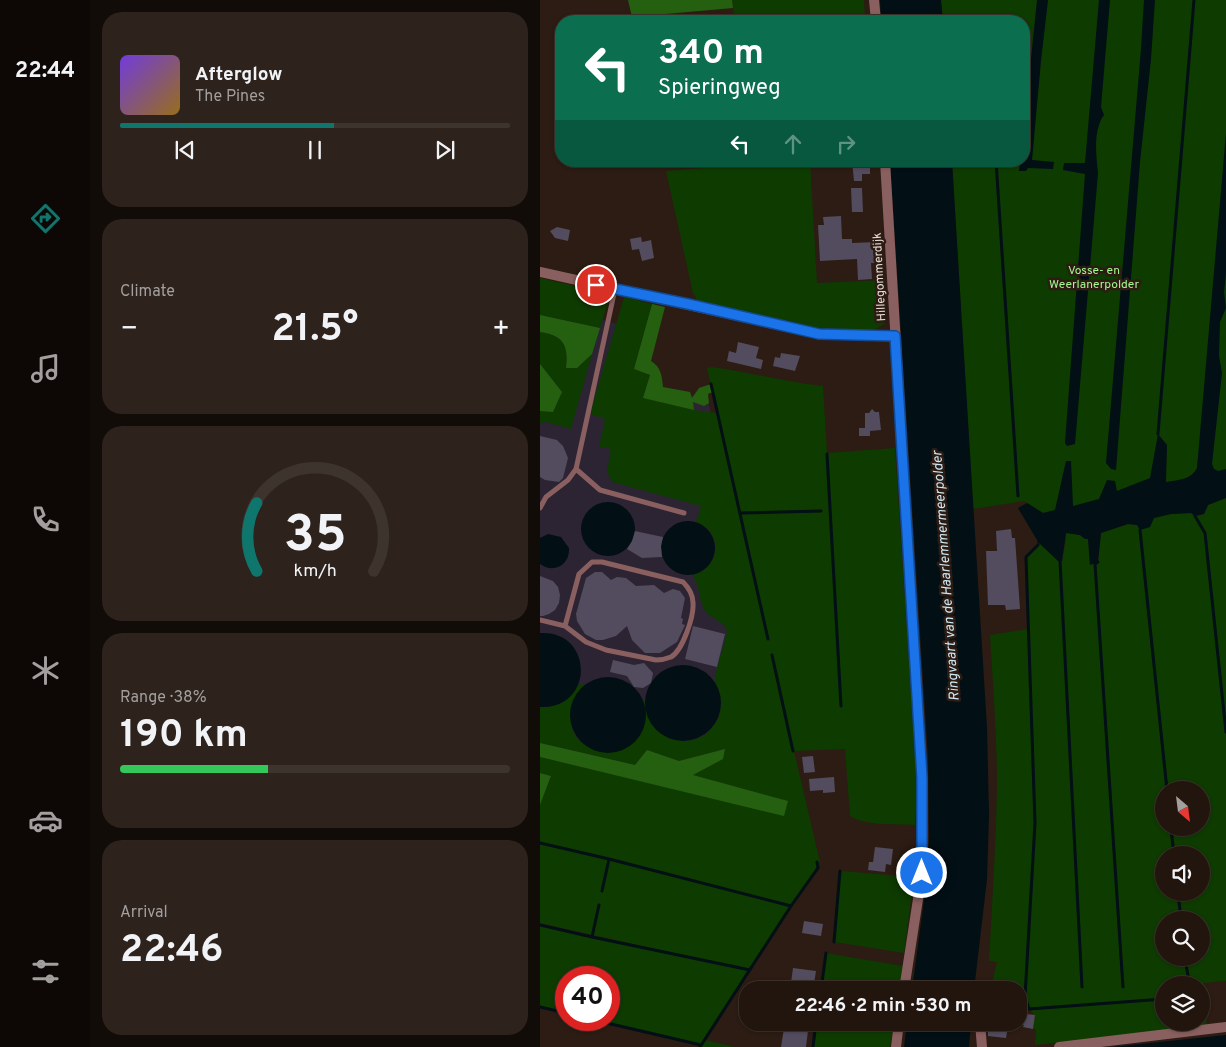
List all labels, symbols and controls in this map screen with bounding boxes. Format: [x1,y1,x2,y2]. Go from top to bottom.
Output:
text: 340 m [658,32,764,76]
icon: left [575,35,640,100]
text: 22:44 [15,58,75,85]
text: Afterglow [195,63,283,87]
text: Spieringweg [658,75,781,102]
text: The Pines [195,87,265,107]
icon: left [726,130,754,158]
icon: ahead [779,130,807,158]
icon: right [832,130,860,158]
icon: previous [171,136,199,164]
icon: pause [301,136,329,164]
icon: next [431,136,459,164]
icon: directions [28,201,63,236]
street label: Hillegommerdijk [870,232,890,322]
park label: Vosse- en Weerlanerpolder [1049,263,1139,293]
pin [575,264,617,306]
icon: arrive [582,271,610,299]
text: Climate [120,282,175,302]
text: 21.5° [272,306,358,355]
text: − [120,312,138,348]
text: + [492,312,510,348]
icon: music [28,351,63,386]
water label: Ringvaart van de Haarlemmermeerpolder [929,449,964,702]
icon: phone [28,502,63,537]
text: 35 [284,504,346,570]
text: km/h [293,560,337,583]
icon: climate [28,653,63,688]
text: Range · 38% [120,688,207,708]
text: 190 km [120,712,248,761]
north arrow [1155,781,1210,836]
map controls [1155,781,1210,1031]
icon: car [28,803,63,838]
position arrow [895,846,947,898]
button: sound [1155,846,1210,901]
text: Arrival [120,903,168,923]
button: search [1155,911,1210,966]
text: 22:46 [120,927,223,976]
icon: filters [28,954,63,989]
speed limit sign: 40 [555,966,620,1031]
button: layers [1155,976,1210,1031]
text: 22:46 · 2 min · 530 m [795,994,971,1018]

